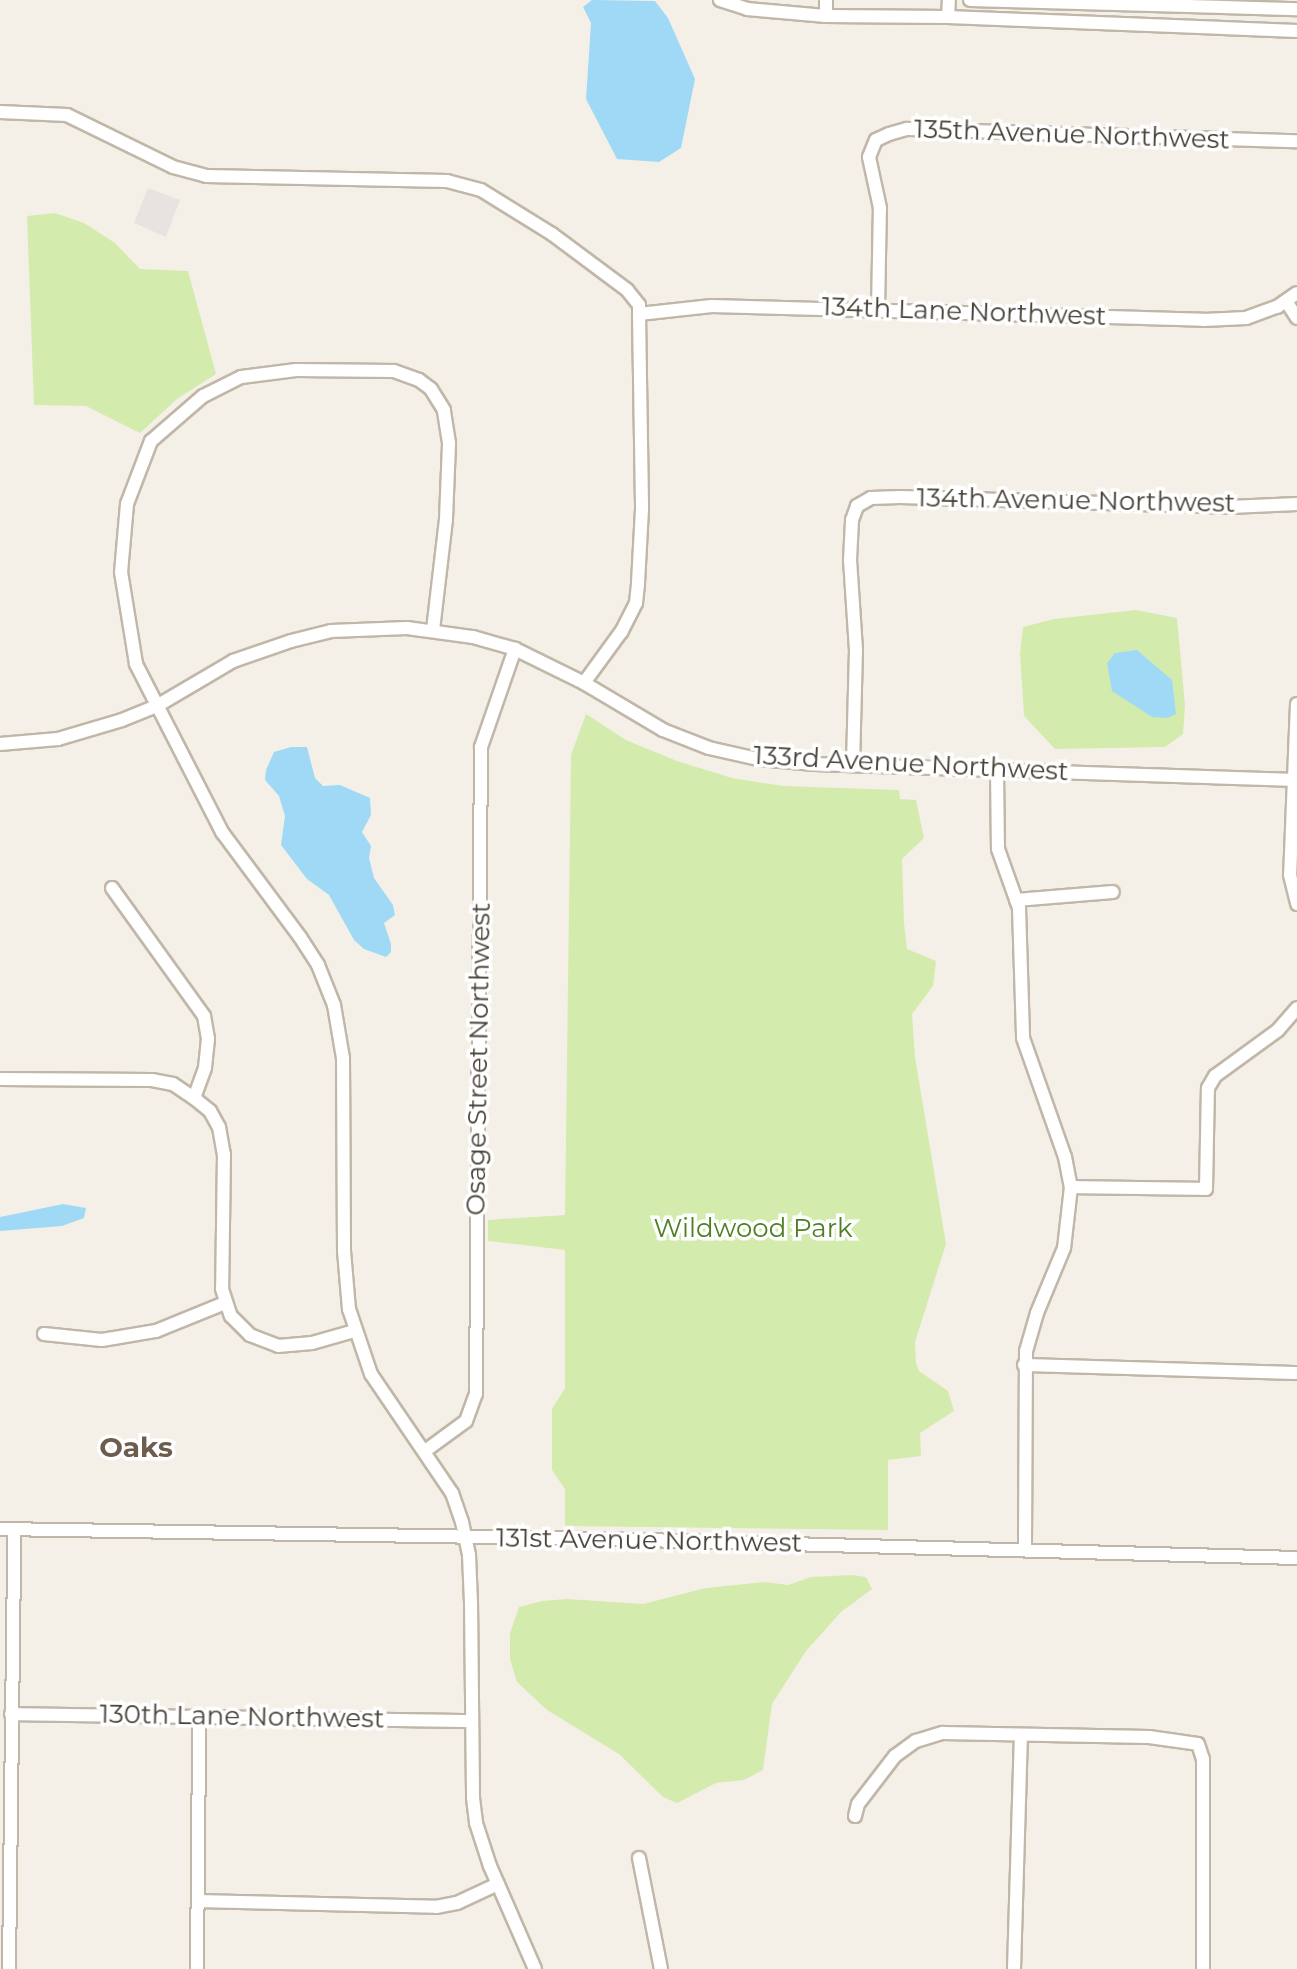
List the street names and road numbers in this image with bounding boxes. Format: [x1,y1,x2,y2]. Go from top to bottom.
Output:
street label: 135th Avenue Northwest [914,114,1230,156]
street label: 134th Lane Northwest [821,291,1107,333]
street label: 134th Avenue Northwest [916,483,1236,519]
street label: 133rd Avenue Northwest [753,740,1069,788]
street label: Osage Street Northwest [461,902,497,1216]
street label: 131st Avenue Northwest [496,1523,802,1559]
street label: 130th Lane Northwest [99,1699,385,1735]

